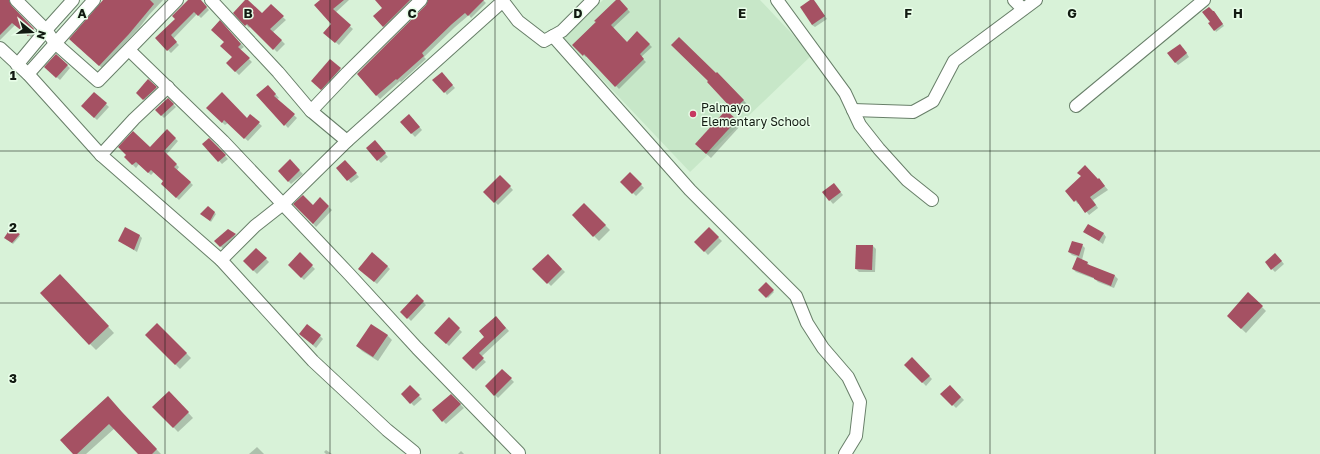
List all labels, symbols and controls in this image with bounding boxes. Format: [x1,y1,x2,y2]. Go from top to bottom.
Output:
text: A [77,5,87,21]
text: B [243,5,253,21]
text: C [407,5,417,21]
text: D [573,5,583,21]
text: E [738,5,746,21]
text: F [904,5,912,21]
text: G [1067,5,1077,21]
text: H [1233,5,1243,21]
north arrow [12,12,52,52]
text: N [35,29,49,41]
text: 1 [10,67,17,83]
place label: Palmayo Elementary School [701,100,810,129]
marker: Palmayo Elementary School [688,109,698,119]
text: 2 [9,219,17,235]
text: 3 [9,370,17,386]

